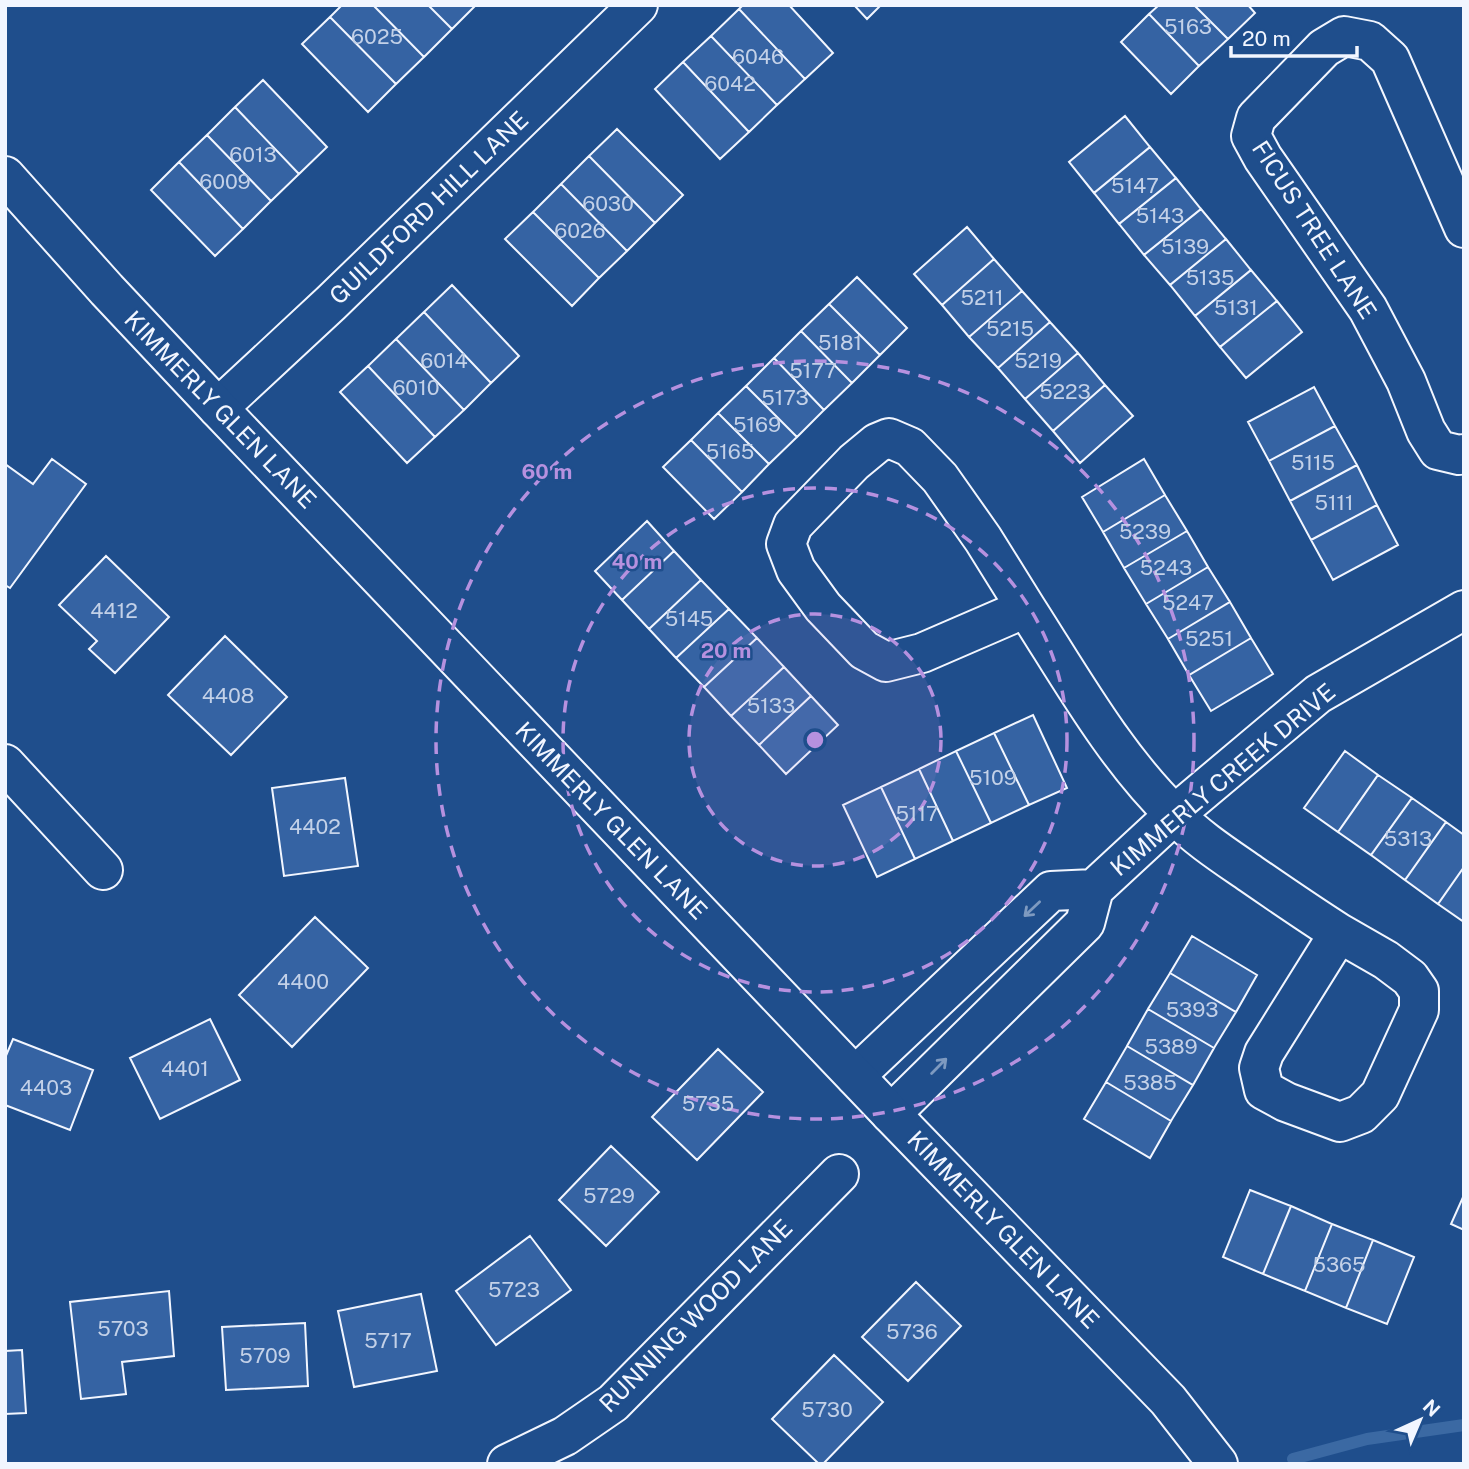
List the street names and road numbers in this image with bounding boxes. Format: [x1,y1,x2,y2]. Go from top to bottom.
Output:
street label: GUILDFORD HILL LANE [323,105,533,309]
street label: FICUS TREE LANE [1247,135,1383,324]
street label: KIMMERLY GLEN LANE [119,305,322,514]
street label: KIMMERLY CREEK DRIVE [1104,677,1340,881]
street label: KIMMERLY GLEN LANE [510,716,713,925]
street label: KIMMERLY GLEN LANE [902,1125,1105,1334]
street label: RUNNING WOOD LANE [593,1213,797,1417]

